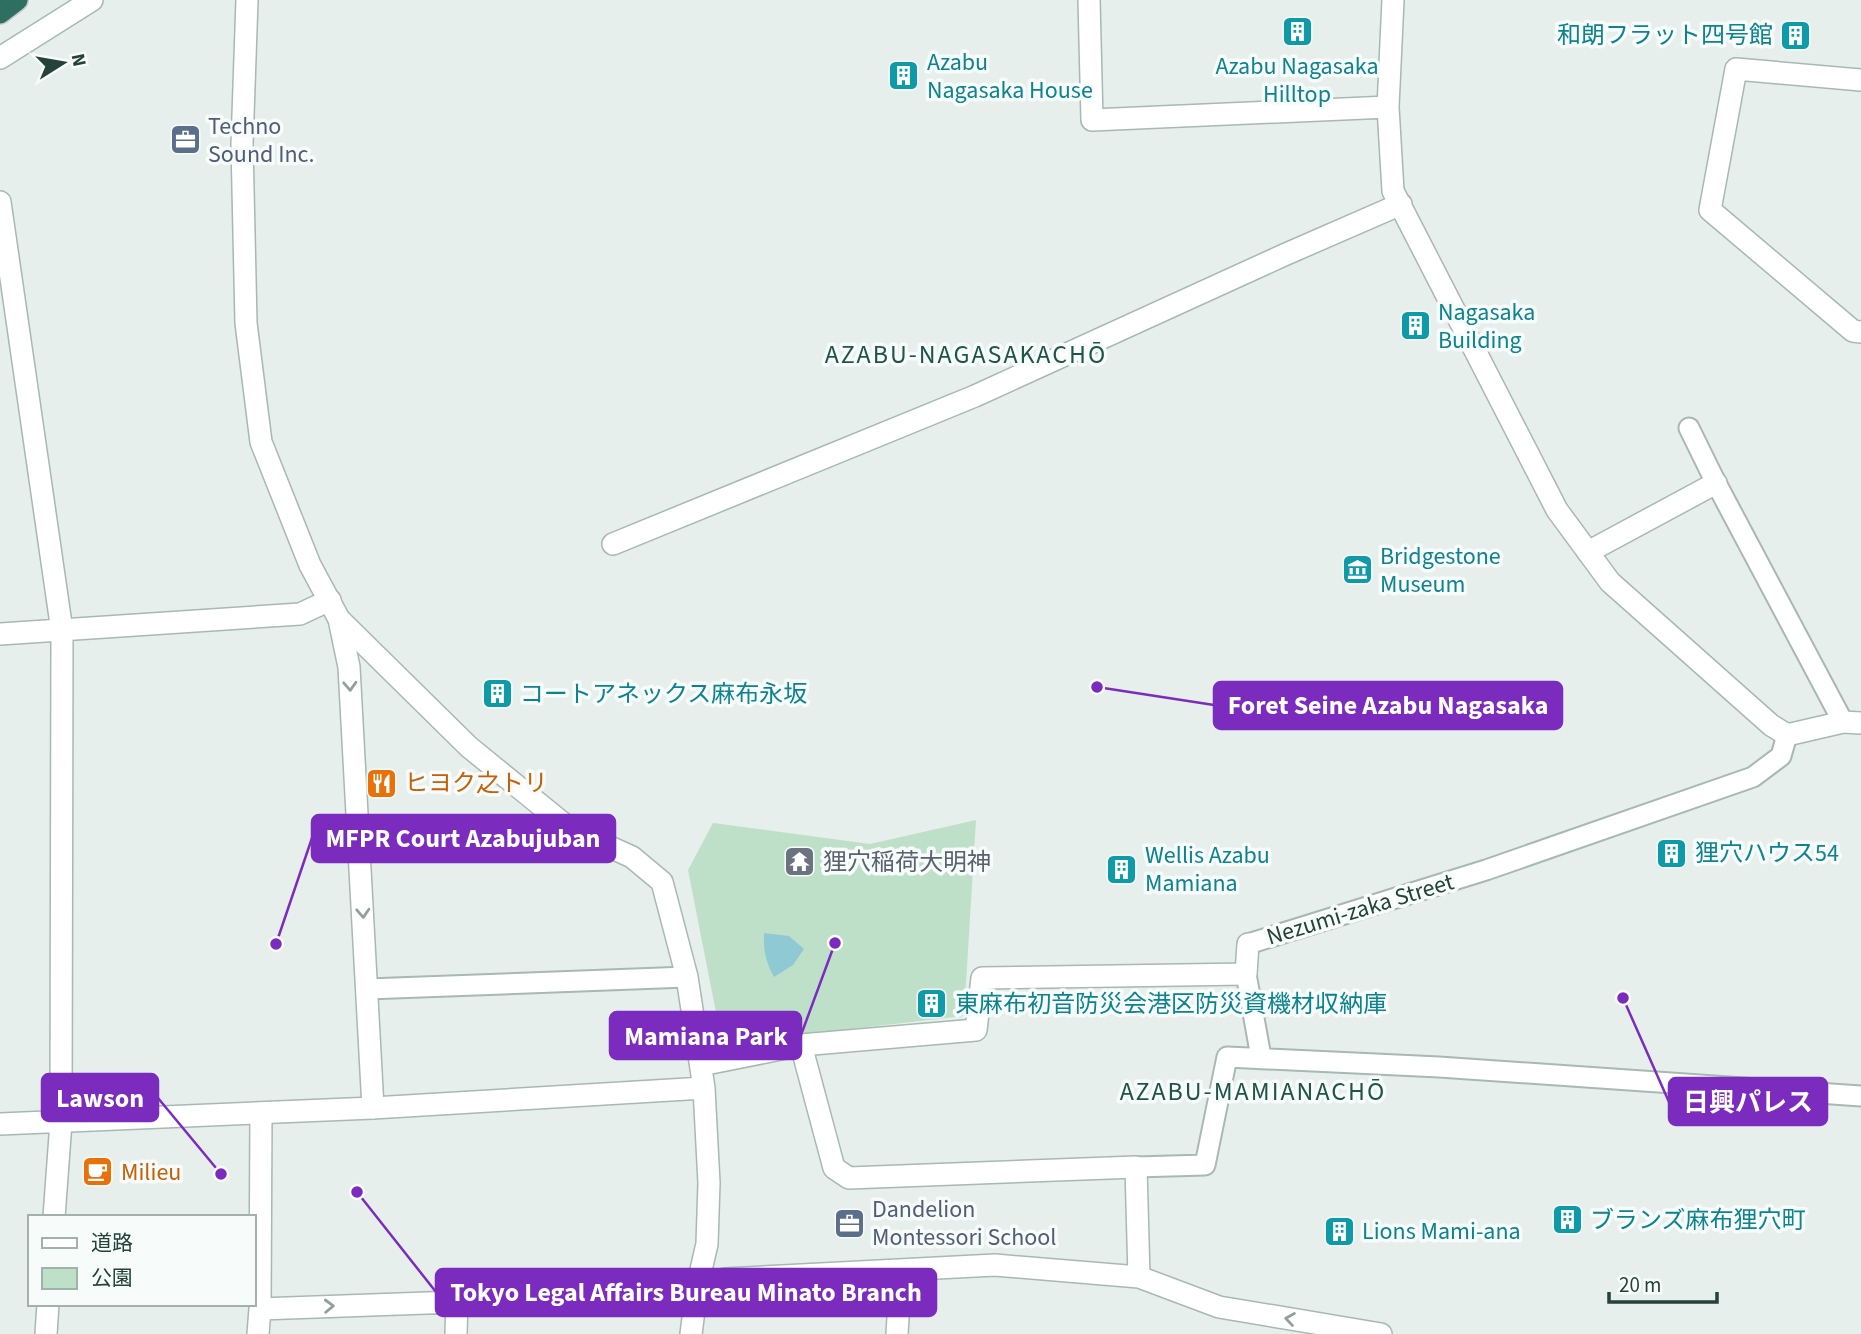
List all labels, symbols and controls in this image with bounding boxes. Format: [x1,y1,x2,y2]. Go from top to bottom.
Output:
building icon: Azabu Nagasaka Hilltop [1280,15,1314,49]
place label: 和朗フラット四号館 [1557,18,1773,53]
building icon: 和朗フラット四号館 [1779,18,1813,52]
north arrow [28,28,98,98]
place label: Azabu Nagasaka House [927,45,1093,108]
place label: Azabu Nagasaka Hilltop [1215,49,1379,112]
text: N [64,51,93,69]
building icon: Azabu Nagasaka House [887,59,921,93]
place label: Techno Sound Inc. [208,109,315,172]
office icon: Techno Sound Inc. [168,123,202,157]
place label: Nagasaka Building [1438,295,1535,358]
building icon: Nagasaka Building [1398,309,1432,343]
district label: AZABU-NAGASAKACHŌ [825,336,1107,373]
place label: Bridgestone Museum [1380,539,1501,602]
museum icon: Bridgestone Museum [1340,553,1374,587]
building icon: コートアネックス麻布永坂 [480,677,514,711]
place label: コートアネックス麻布永坂 [520,677,807,712]
one-way arrow [342,681,357,692]
callout: Foret Seine Azabu Nagasaka [1214,682,1562,729]
text: Foret Seine Azabu Nagasaka [1228,687,1548,724]
restaurant icon: ヒヨク之トリ [364,766,398,800]
place label: ヒヨク之トリ [404,766,548,801]
callout: MFPR Court Azabujuban [312,815,615,862]
text: MFPR Court Azabujuban [326,820,600,857]
building icon: 狸穴ハウス54 [1655,836,1689,870]
place label: 狸穴ハウス54 [1695,836,1839,871]
place label: Wellis Azabu Mamiana [1145,838,1270,901]
temple icon: 狸穴稲荷大明神 [783,845,817,879]
place label: 狸穴稲荷大明神 [823,845,991,880]
building icon: Wellis Azabu Mamiana [1105,852,1139,886]
street label: Nezumi-zaka Street [1262,864,1458,955]
one-way arrow [355,908,370,919]
building icon: 東麻布初音防災会港区防災資機材収納庫 [915,987,949,1021]
place label: 東麻布初音防災会港区防災資機材収納庫 [955,987,1387,1022]
callout: Mamiana Park [610,1012,801,1059]
text: Mamiana Park [624,1018,788,1055]
district label: AZABU-MAMIANACHŌ [1120,1073,1386,1110]
callout: Lawson [42,1074,158,1121]
callout: 日興パレス [1669,1078,1827,1125]
text: Lawson [56,1080,144,1117]
text: 日興パレス [1683,1084,1813,1121]
cafe icon: Milieu [81,1155,115,1189]
place label: Milieu [121,1155,181,1190]
place label: Dandelion Montessori School [872,1192,1056,1255]
building icon: ブランズ麻布狸穴町 [1550,1203,1584,1237]
place label: ブランズ麻布狸穴町 [1590,1203,1806,1238]
office icon: Dandelion Montessori School [832,1206,866,1240]
building icon: Lions Mami-ana [1322,1214,1356,1248]
place label: Lions Mami-ana [1362,1214,1521,1249]
legend [28,1215,256,1306]
text: 道路 [91,1228,133,1258]
scale bar [1609,1260,1717,1304]
text: 公園 [91,1263,133,1293]
callout: Tokyo Legal Affairs Bureau Minato Branch [436,1269,936,1316]
text: 20 m [1619,1270,1661,1300]
text: Tokyo Legal Affairs Bureau Minato Branch [450,1274,922,1311]
one-way arrow [324,1298,334,1314]
one-way arrow [1284,1312,1295,1327]

